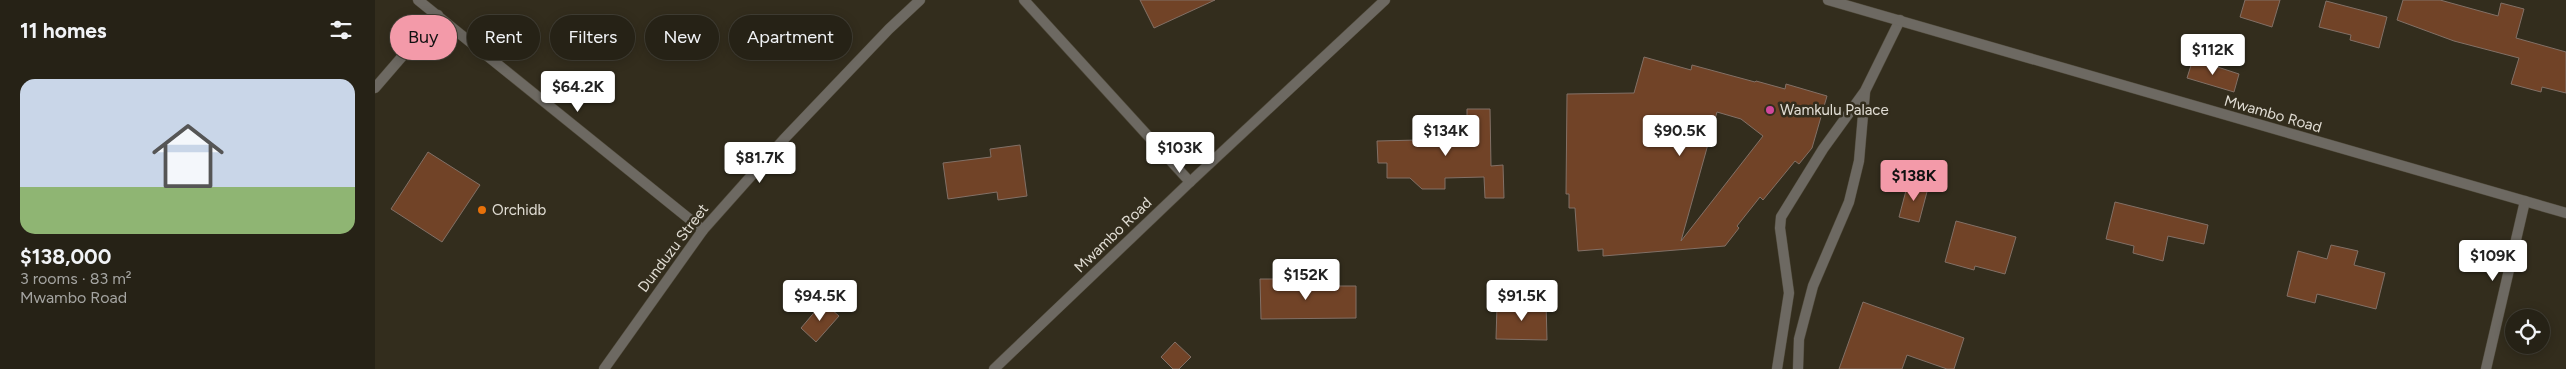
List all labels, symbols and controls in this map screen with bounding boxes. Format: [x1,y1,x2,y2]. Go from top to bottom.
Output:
chip: Buy [390,15,457,60]
chip: Rent [467,15,540,60]
chip: Filters [550,15,635,60]
chip: New [645,15,719,60]
chip: Apartment [729,15,852,60]
icon: filters [327,16,355,44]
text: 11 homes [20,18,107,43]
pin: $112K [2178,34,2248,76]
text: $112K [2192,40,2234,59]
pin: $64.2K [537,70,619,113]
text: $64.2K [552,77,604,96]
street label: Mwambo Road [2222,92,2324,136]
place label: Wamkulu Palace [1780,101,1889,119]
marker: Wamkulu Palace [1764,104,1776,116]
icon: home [143,111,233,201]
pin: $134K [1411,114,1481,157]
pin: $90.5K [1639,114,1721,157]
text: $134K [1423,121,1469,140]
text: $90.5K [1654,121,1706,140]
pin: $103K [1145,132,1215,174]
text: $103K [1157,138,1203,157]
pin: $81.7K [719,142,801,184]
text: $81.7K [736,148,784,167]
pin: $138K [1879,160,1949,202]
text: $138K [1892,166,1936,185]
street label: Mwambo Road [1071,194,1155,276]
street label: Dunduzu Street [634,200,712,296]
place label: Orchidb [492,201,546,219]
marker: Orchidb [476,204,488,216]
pin: $109K [2458,240,2528,282]
text: $138,000 [20,244,111,269]
text: $109K [2470,246,2516,265]
pin: $152K [1271,258,1341,301]
text: $152K [1284,265,1328,284]
text: 3 rooms · 83 m² [20,269,132,288]
pin: $94.5K [779,280,861,322]
pin: $91.5K [1481,280,1563,322]
text: $94.5K [794,286,846,305]
text: $91.5K [1498,286,1546,305]
text: Mwambo Road [20,288,127,307]
map controls [2505,309,2550,354]
button: locate [2505,309,2550,354]

